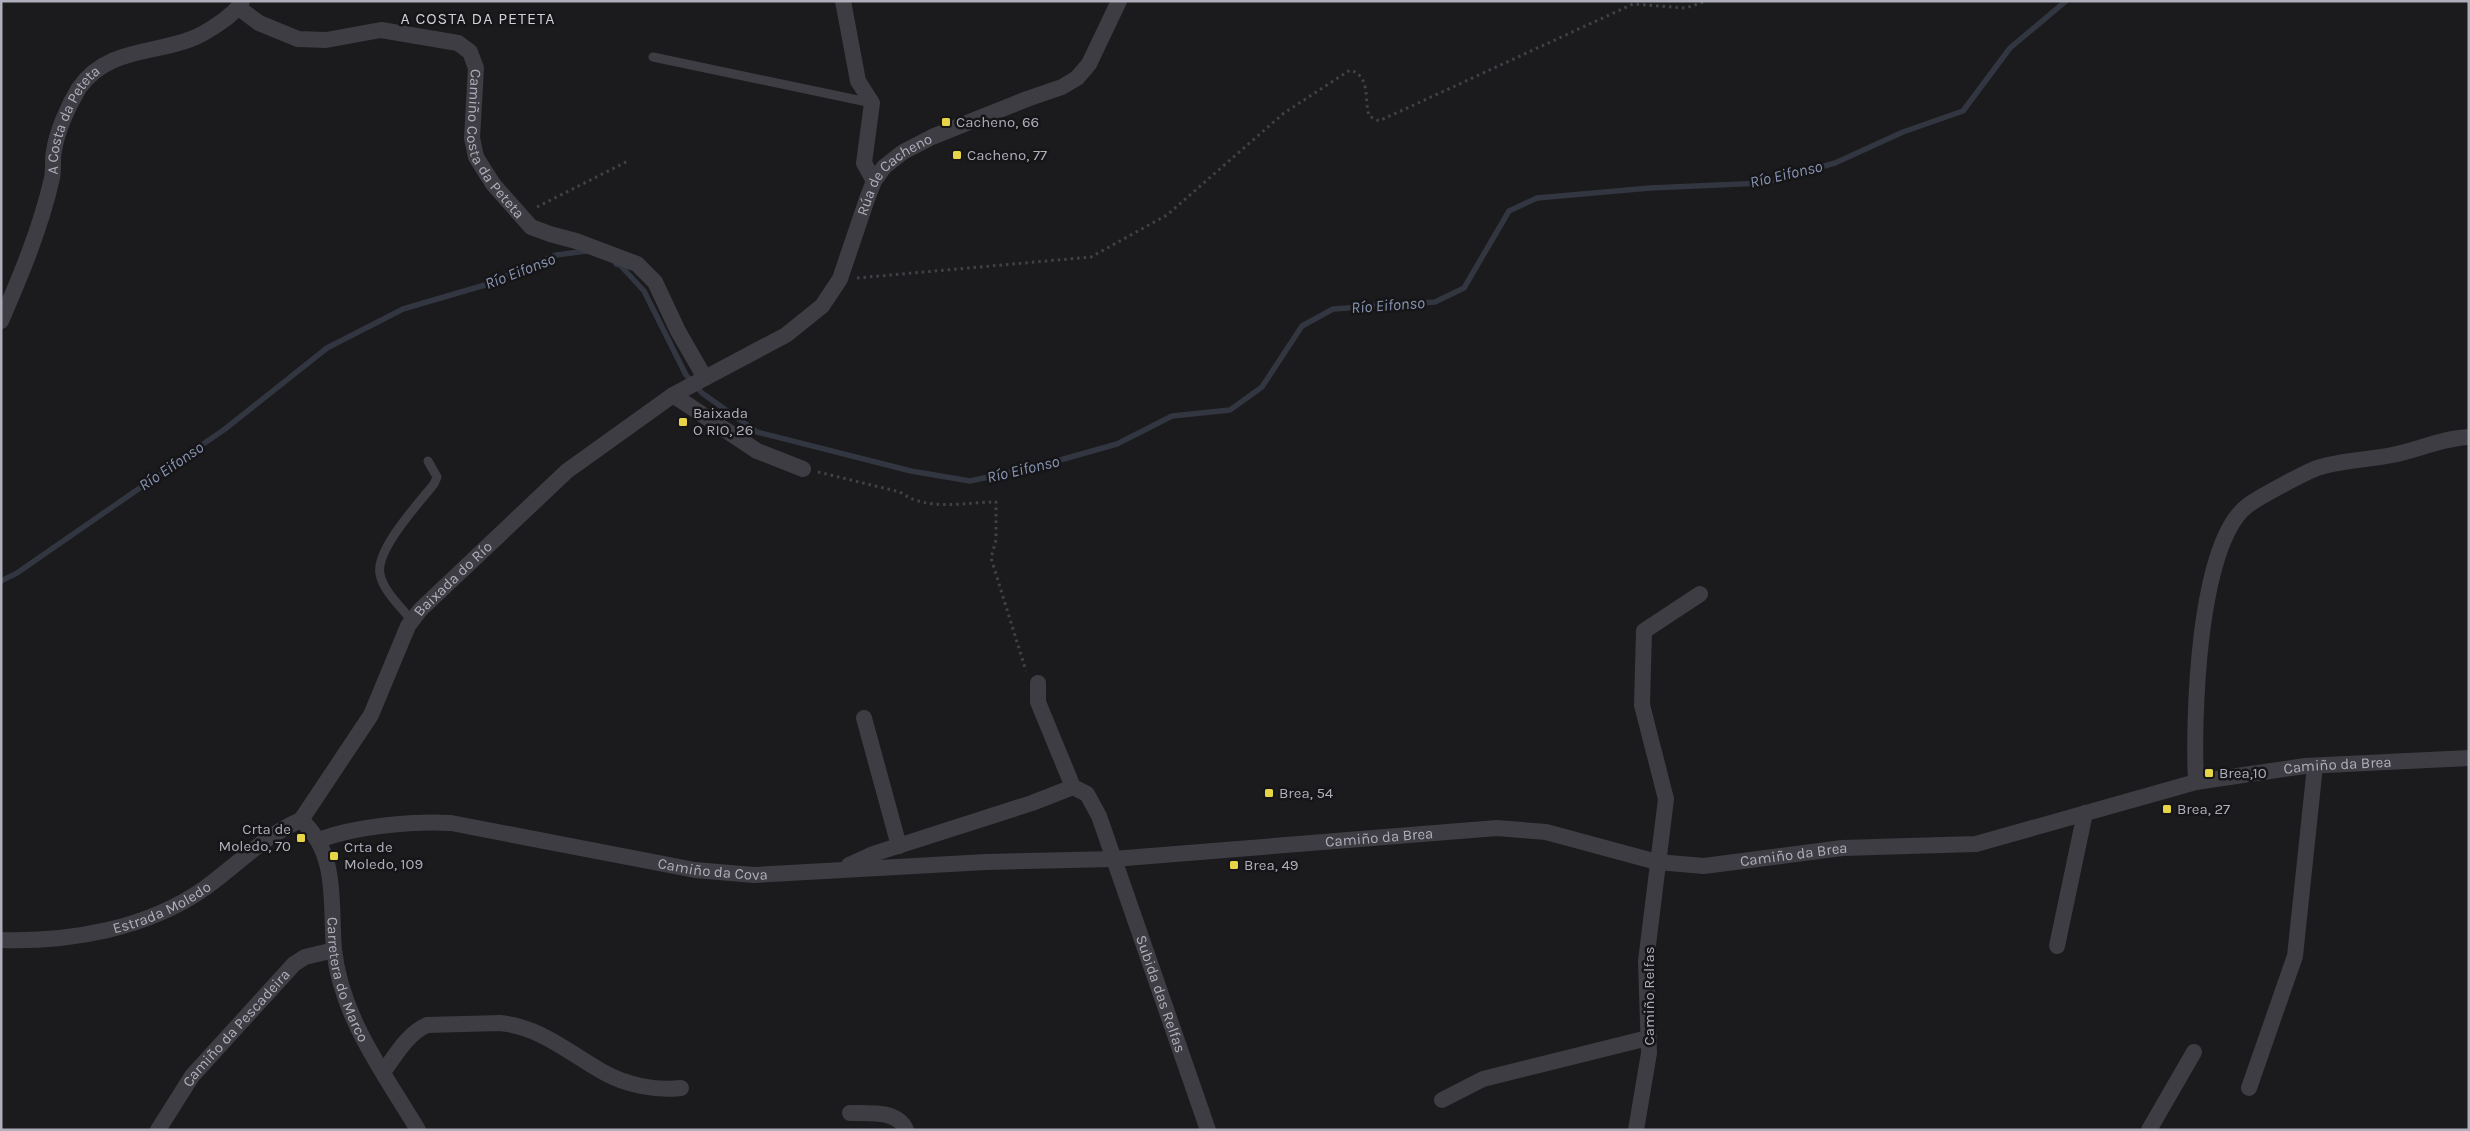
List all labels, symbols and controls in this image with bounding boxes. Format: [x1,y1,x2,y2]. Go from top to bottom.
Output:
district label: A COSTA DA PETETA [400,9,556,28]
street label: A Costa da Peteta [44,62,104,175]
street label: Camiño Costa da Peteta [463,68,528,222]
place label: Cacheno, 66 [956,113,1039,131]
marker: Cacheno, 66 [940,116,952,128]
street label: Rúa de Cacheno [853,129,935,218]
place label: Cacheno, 77 [967,146,1047,164]
marker: Cacheno, 77 [951,149,963,161]
water label: Río Eifonso [1748,156,1824,192]
water label: Río Eifonso [482,249,558,293]
water label: Río Eifonso [1351,293,1426,317]
place label: Baixada O RIO, 26 [693,404,753,439]
marker: Baixada O RIO, 26 [677,416,689,428]
water label: Río Eifonso [135,437,207,494]
water label: Río Eifonso [985,451,1061,487]
street label: Baixada do Río [410,537,496,620]
street label: Camiño da Brea [2282,753,2392,778]
place label: Brea,10 [2219,764,2267,782]
marker: Brea,10 [2203,767,2215,779]
place label: Brea, 54 [1279,784,1334,802]
marker: Brea, 54 [1263,787,1275,799]
place label: Brea, 27 [2177,800,2230,818]
marker: Brea, 27 [2161,803,2173,815]
place label: Crta de Moledo, 70 [218,820,291,855]
street label: Camiño da Brea [1325,824,1434,851]
marker: Crta de Moledo, 70 [295,832,307,844]
place label: Crta de Moledo, 109 [344,838,423,873]
street label: Camiño da Brea [1739,839,1848,870]
marker: Crta de Moledo, 109 [328,850,340,862]
street label: Camiño da Cova [656,854,768,884]
place label: Brea, 49 [1244,856,1298,874]
marker: Brea, 49 [1228,859,1240,871]
street label: Estrada Moledo [111,878,214,937]
street label: Carretera do Marco [324,917,372,1045]
street label: Subida das Relfas [1132,933,1189,1055]
street label: Camiño Relfas [1640,946,1658,1046]
street label: Camiño da Pescadeira [179,965,294,1090]

